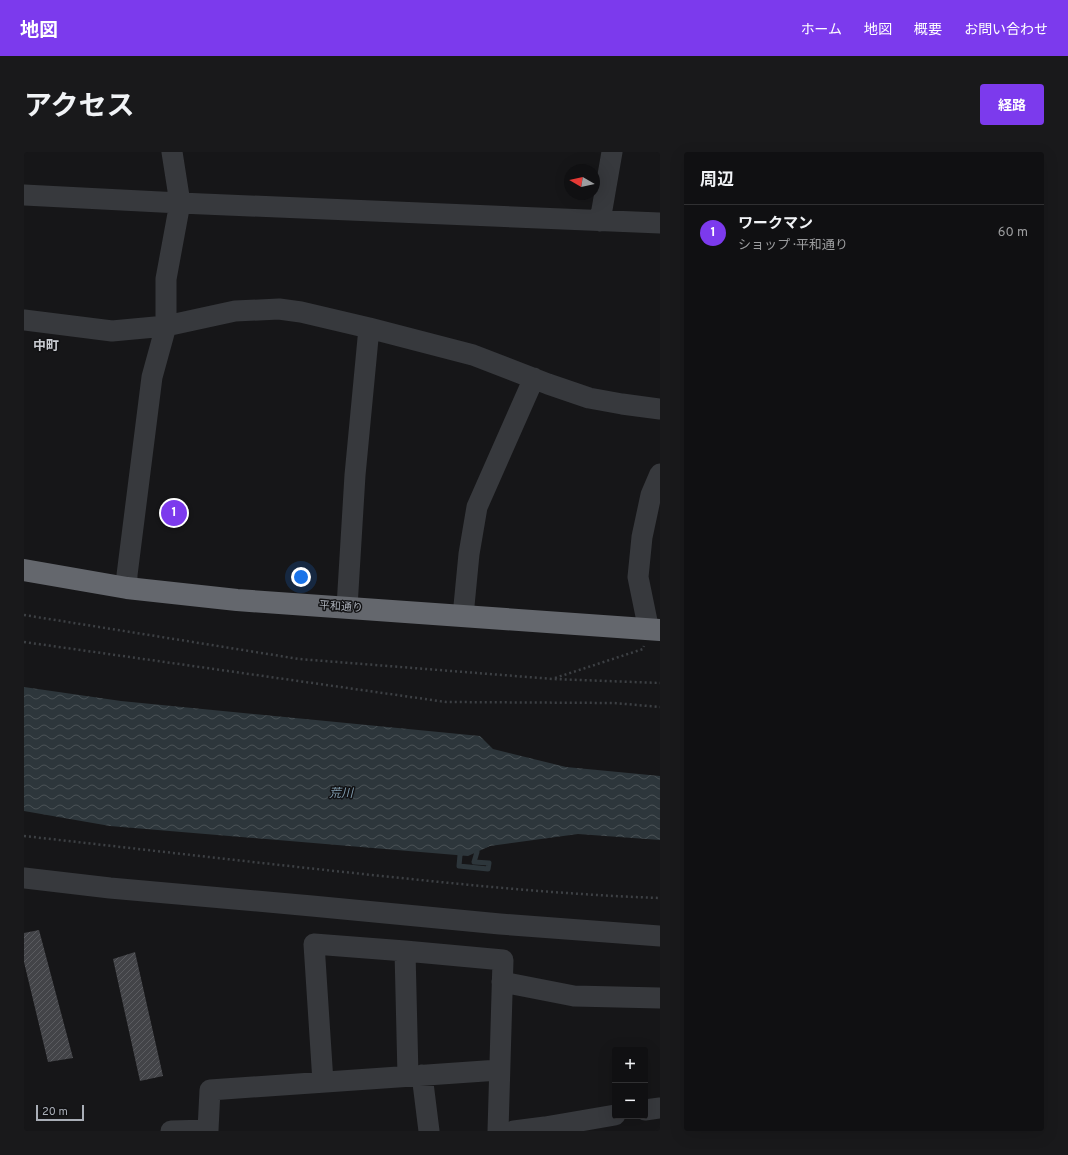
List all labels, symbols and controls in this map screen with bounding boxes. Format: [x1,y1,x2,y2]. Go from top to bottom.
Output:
text: 地図 [20,19,58,43]
text: ホーム [800,22,842,39]
text: 地図 [864,22,892,39]
text: 概要 [914,22,942,39]
text: お問い合わせ [964,22,1048,39]
button: 経路 [980,84,1044,125]
text: アクセス [24,90,135,126]
north arrow [564,164,600,200]
text: 周辺 [700,170,734,192]
text: ワークマン [738,215,813,234]
text: 1 [710,225,716,241]
text: 60 m [998,225,1028,241]
text: ショップ · 平和通り [738,238,848,254]
district label: 中町 [33,339,59,355]
pin: 1 [161,498,187,528]
your location [291,567,311,587]
street label: 平和通り [319,598,363,616]
water label: 荒川 [329,786,355,802]
map controls [612,1047,648,1119]
button: + [612,1047,648,1083]
button: − [612,1083,648,1119]
scale bar [36,1103,84,1122]
text: 20 m [42,1105,68,1119]

